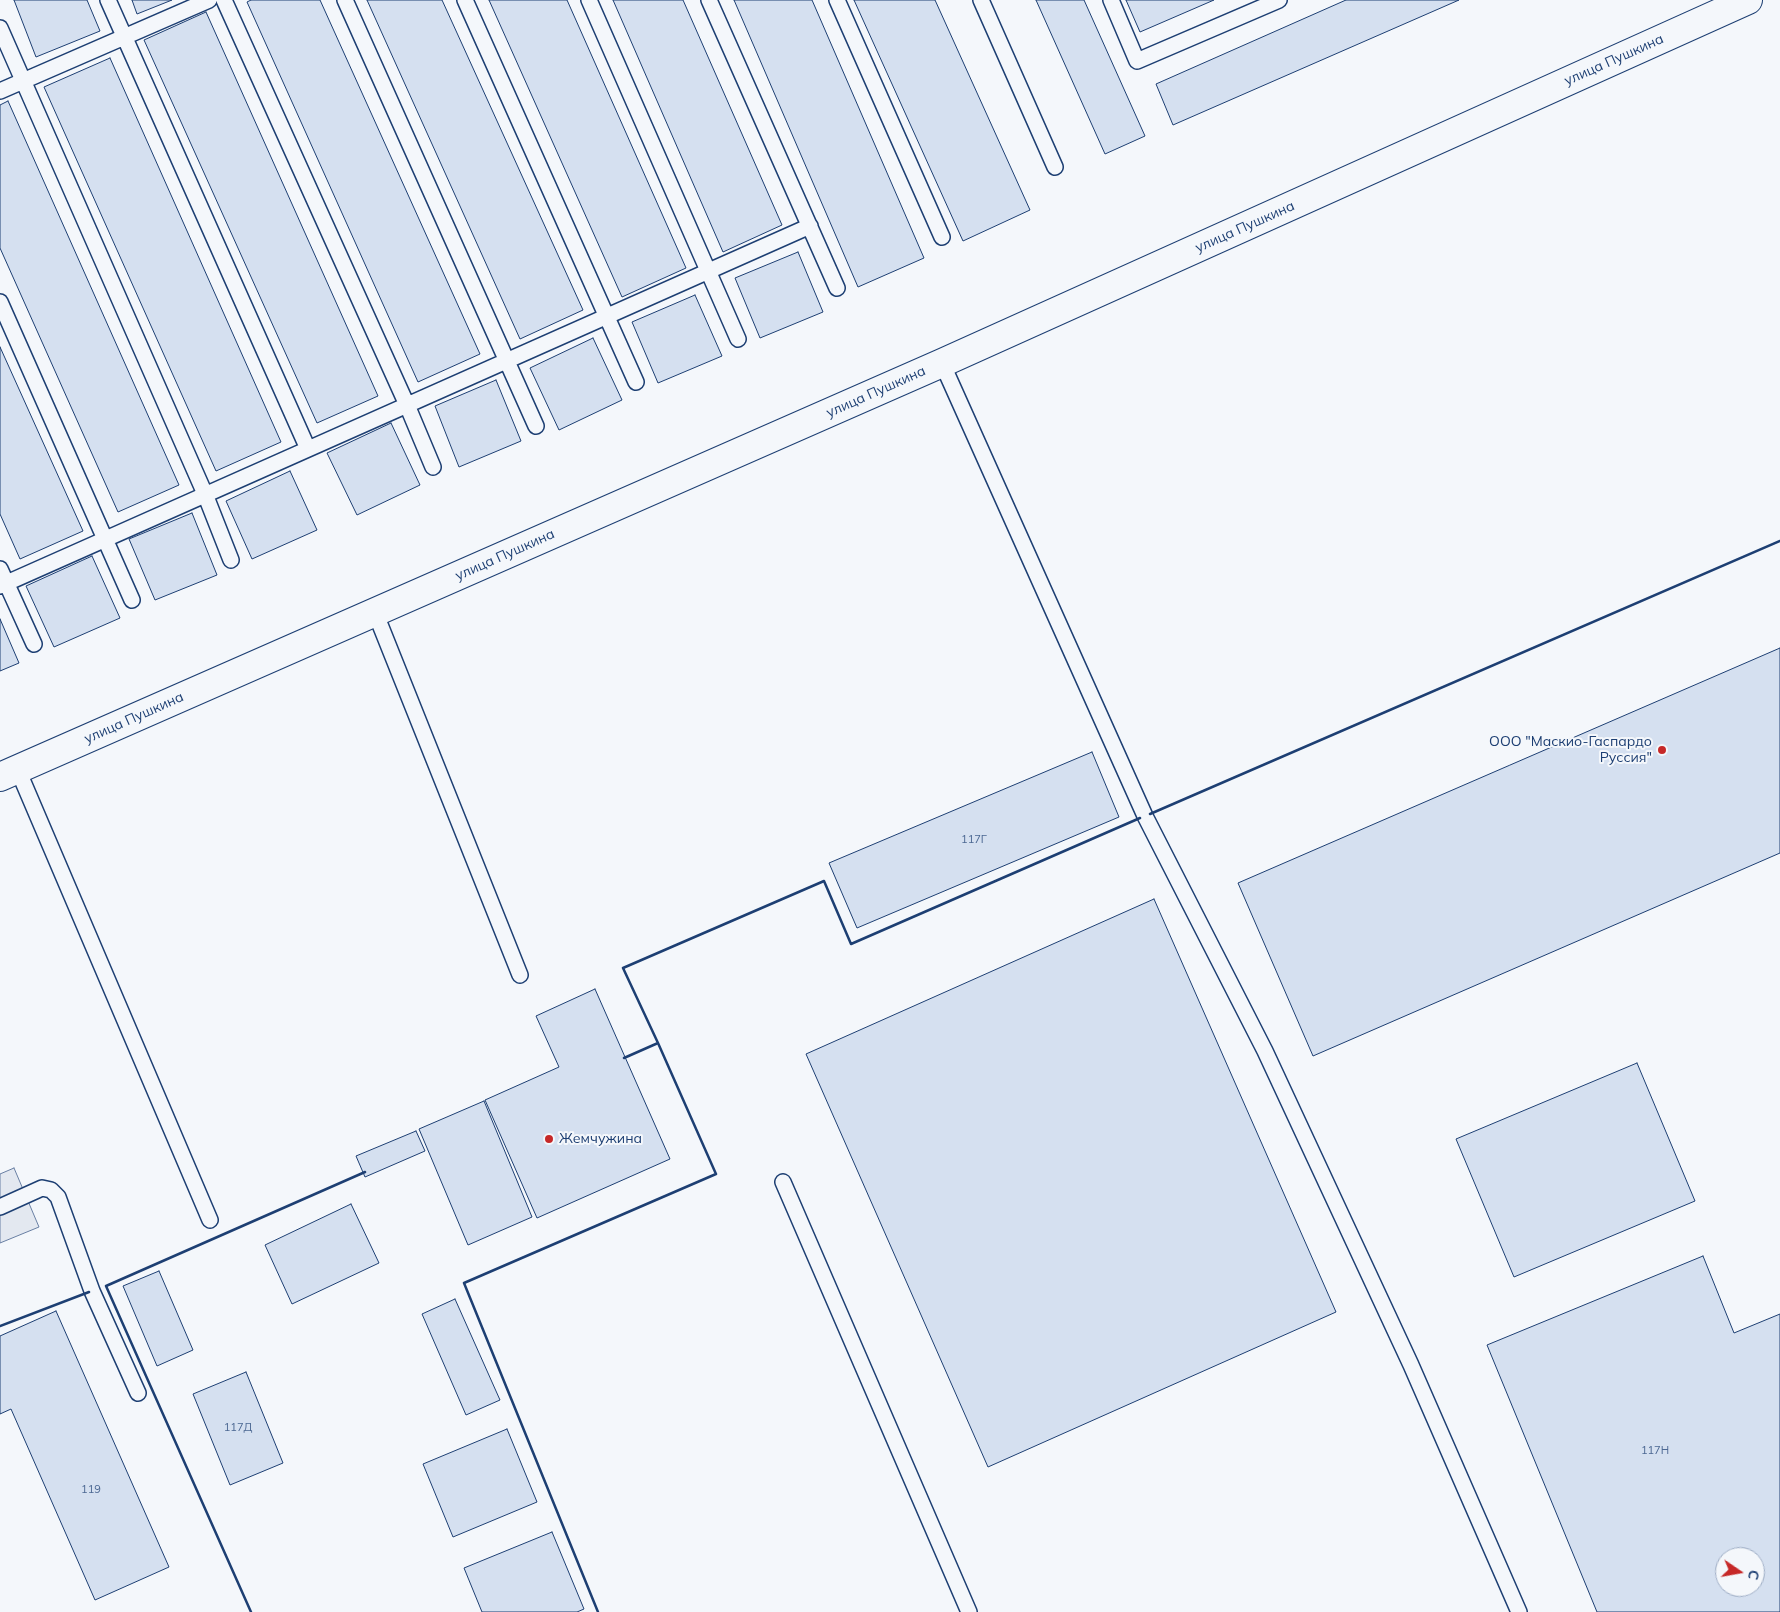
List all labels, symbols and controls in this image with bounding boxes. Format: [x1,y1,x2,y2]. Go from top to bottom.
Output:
street label: улица Пушкина [1562,31,1666,89]
street label: улица Пушкина [1193,198,1297,256]
street label: улица Пушкина [824,363,928,421]
street label: улица Пушкина [453,526,557,584]
street label: улица Пушкина [82,689,186,747]
place label: ООО "Маскио-Гаспардо Руссия" [1489,734,1652,766]
marker: ООО "Маскио-Гаспардо Руссия" [1656,744,1668,756]
house number: 117Г [961,833,987,847]
place label: Жемчужина [559,1131,642,1147]
marker: Жемчужина [543,1133,555,1145]
house number: 117Д [224,1421,252,1435]
house number: 117Н [1641,1444,1669,1458]
house number: 119 [81,1483,101,1497]
north arrow [1715,1547,1765,1597]
text: С [1744,1568,1763,1581]

